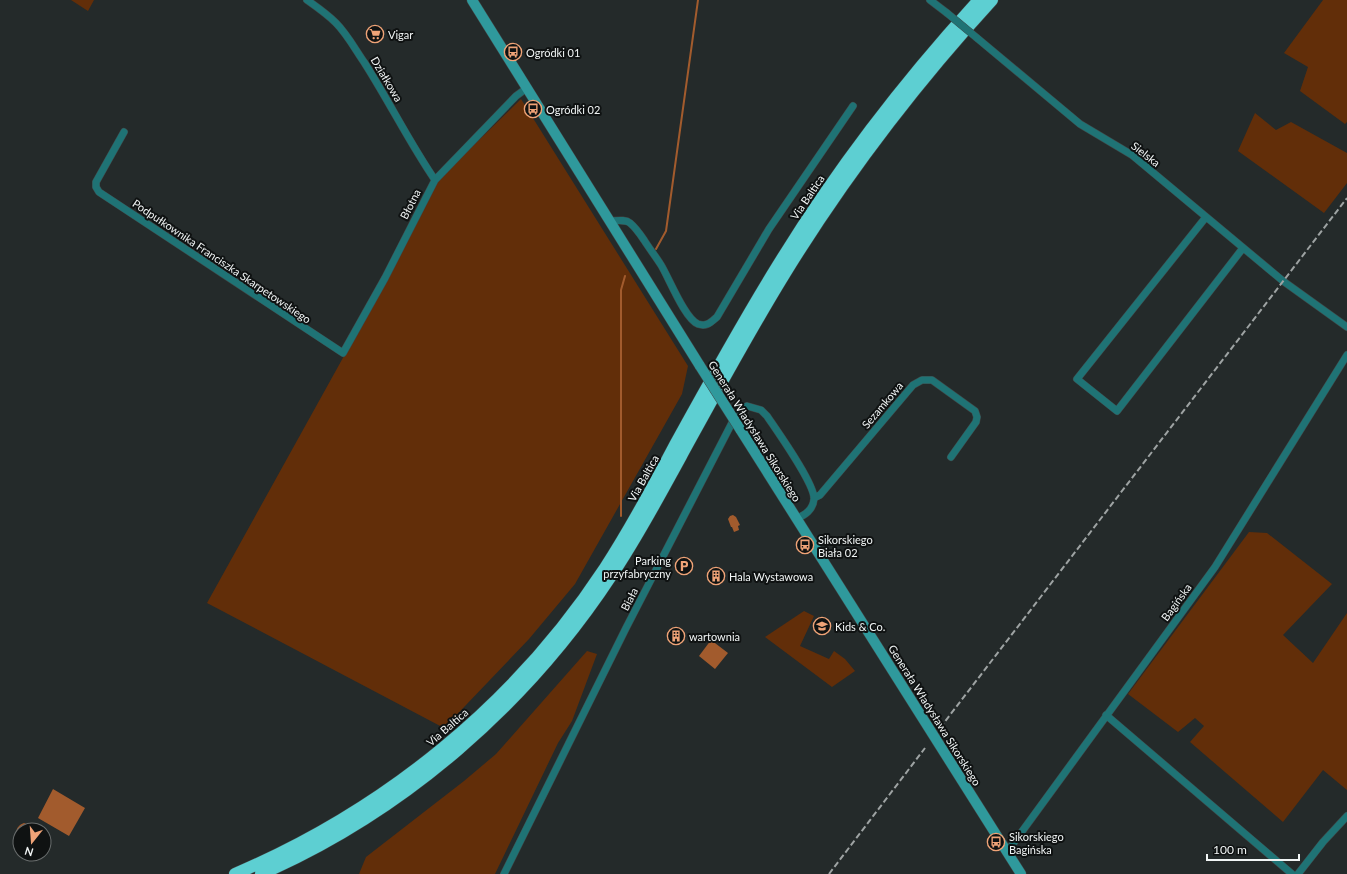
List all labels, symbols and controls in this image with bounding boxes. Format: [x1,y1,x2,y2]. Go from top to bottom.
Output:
supermarket icon: Vigar [365,24,385,44]
place label: Vigar [388,28,413,41]
bus stop icon: Ogródki 01 [503,42,523,62]
place label: Ogródki 01 [526,46,580,59]
street label: Działkowa [369,54,405,104]
bus stop icon: Ogródki 02 [523,99,543,119]
place label: Ogródki 02 [546,103,600,116]
street label: Sielska [1129,139,1163,169]
street label: Via Baltica [787,172,827,222]
street label: Błotna [397,187,423,221]
street label: Podpułkownika Franciszka Skarpetowskiego [130,196,314,326]
street label: Generała Władysława Sikorskiego [706,358,804,504]
street label: Sezamkowa [859,379,905,431]
street label: Via Baltica [625,453,661,503]
place label: Sikorskiego Biała 02 [818,533,873,559]
bus stop icon: Sikorskiego Biała 02 [795,535,815,555]
place label: Parking przyfabryczny [603,554,671,580]
parking icon: Parking przyfabryczny [674,556,694,576]
building icon: Hala Wystawowa [706,566,726,586]
place label: Hala Wystawowa [729,570,813,583]
street label: Bagińska [1158,581,1194,623]
street label: Biała [618,585,640,613]
school or university icon: Kids & Co. [812,616,832,636]
place label: Kids & Co. [835,620,885,633]
building icon: wartownia [666,626,686,646]
place label: wartownia [689,630,740,643]
street label: Generała Władysława Sikorskiego [886,642,984,788]
street label: Via Baltica [424,705,470,749]
north arrow [12,822,52,862]
place label: Sikorskiego Bagińska [1009,830,1064,856]
bus stop icon: Sikorskiego Bagińska [986,832,1006,852]
scale bar [1207,836,1299,862]
text: 100 m [1213,842,1247,857]
text: N [23,845,35,859]

